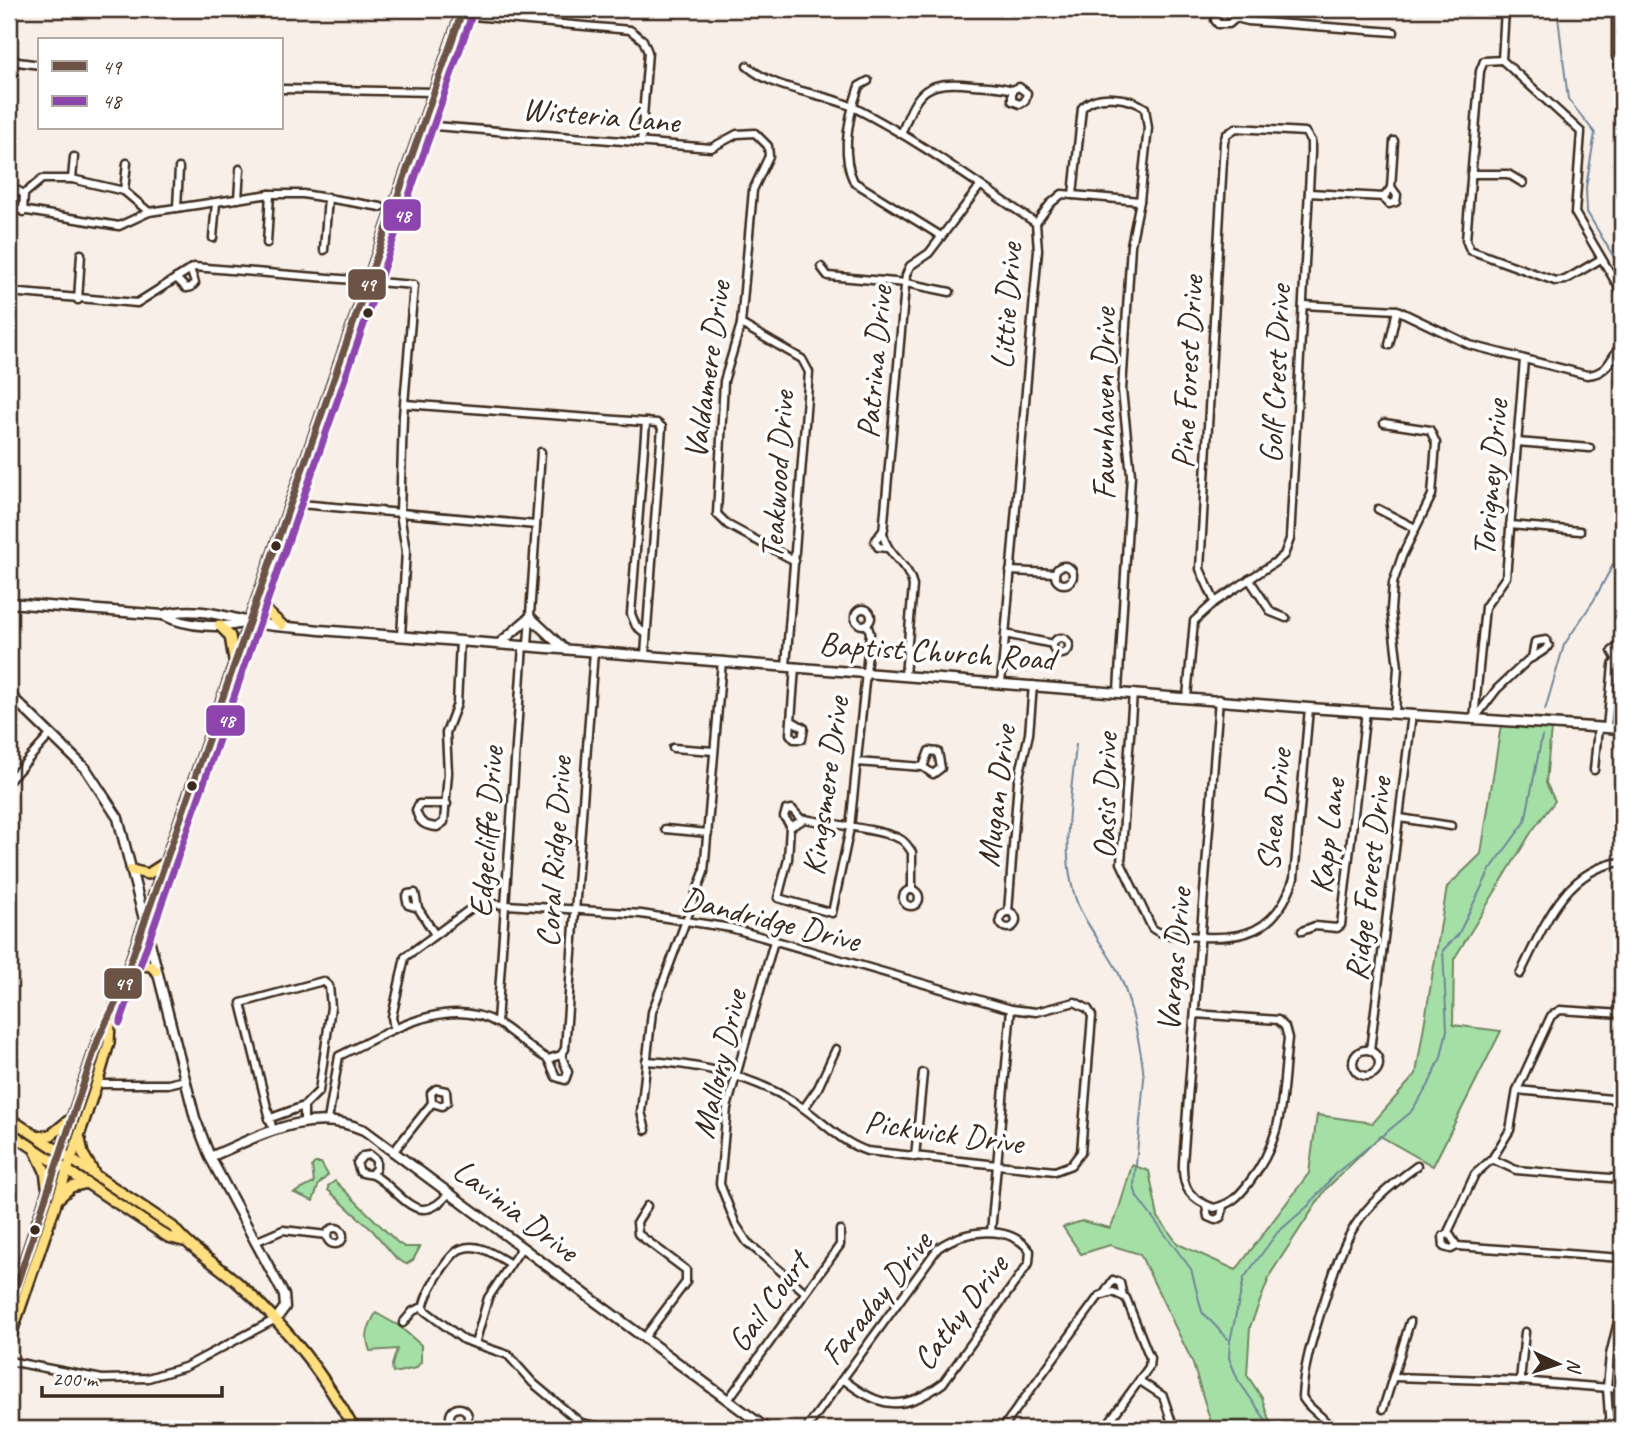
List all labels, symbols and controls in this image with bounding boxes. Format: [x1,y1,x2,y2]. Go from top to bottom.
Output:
legend [38,38,284,130]
text: 49 [102,54,122,80]
street label: Wisteria Lane [521,87,683,143]
text: 48 [102,88,123,114]
line badge: 48 [382,198,422,232]
text: 48 [393,204,413,228]
street label: Littie Drive [981,239,1032,371]
line badge: 49 [347,268,387,301]
street label: Pine Forest Drive [1161,272,1213,469]
text: 49 [359,273,378,297]
street label: Valdamere Drive [674,276,741,462]
street label: Patrina Drive [846,282,902,440]
street label: Golf Crest Drive [1249,282,1301,464]
unlabelled marker [361,306,375,320]
street label: Fawnhaven Drive [1083,306,1125,500]
street label: Teakwood Drive [750,387,804,561]
street label: Torigney Drive [1462,396,1518,558]
unlabelled marker [269,539,283,553]
street label: Baptist Church Road [818,622,1061,681]
street label: Kingsmere Drive [792,692,859,878]
line badge: 48 [205,704,246,737]
text: 48 [217,709,237,733]
street label: Mugan Drive [966,721,1026,869]
street label: Oasis Drive [1083,730,1127,859]
street label: Edgecliffe Drive [459,743,513,919]
street label: Shea Drive [1247,745,1302,873]
street label: Coral Ridge Drive [526,753,582,949]
street label: Ridge Forest Drive [1335,773,1402,983]
street label: Kapp Lane [1299,774,1355,896]
unlabelled marker [185,779,199,793]
street label: Dandridge Drive [678,877,867,962]
street label: Vargas Drive [1147,884,1201,1034]
line badge: 49 [103,967,143,1000]
text: 49 [115,972,134,996]
street label: Mallory Drive [682,984,757,1142]
street label: Pickwick Drive [862,1100,1028,1164]
street label: Lavinia Drive [445,1149,589,1272]
street label: Faraday Drive [811,1221,943,1373]
unlabelled marker [28,1223,42,1237]
street label: Gail Court [718,1241,821,1360]
street label: Cathy Drive [903,1244,1018,1378]
north arrow [1522,1330,1592,1400]
scale bar [42,1354,222,1398]
text: N [1561,1358,1586,1375]
text: 200 m [52,1366,99,1392]

